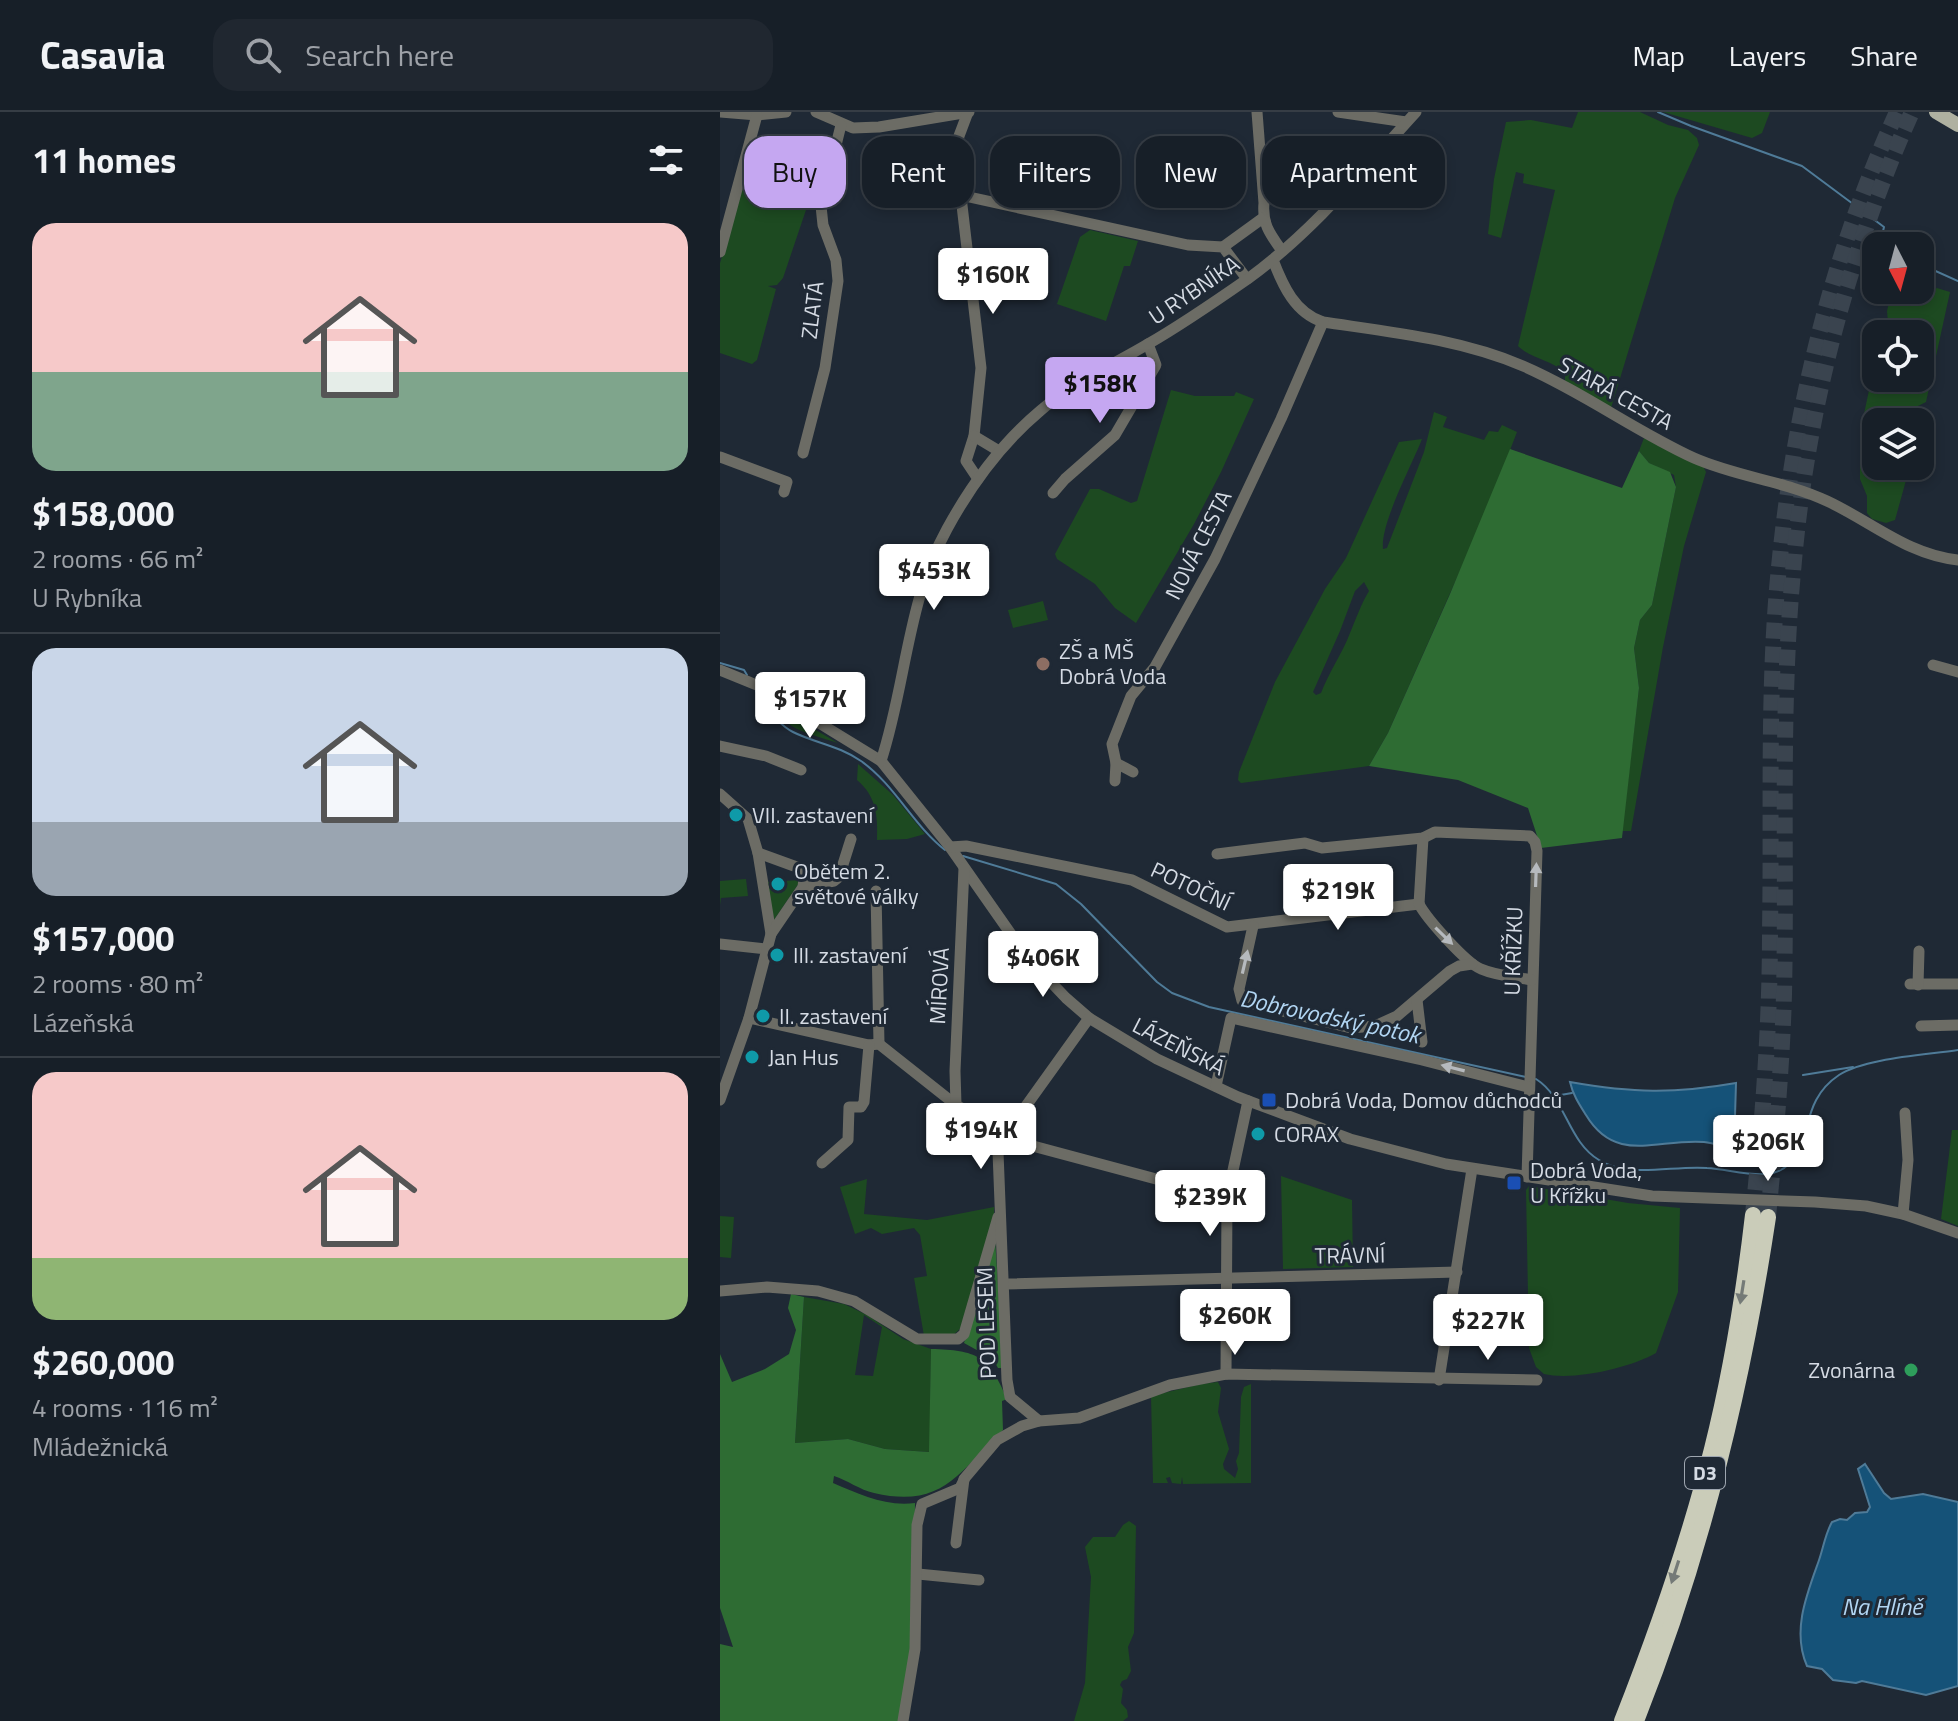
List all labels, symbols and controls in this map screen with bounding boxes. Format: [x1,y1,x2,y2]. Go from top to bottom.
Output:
search box [213,19,773,91]
text: Casavia [40,26,165,84]
text: Search here [305,32,454,78]
icon: search [241,33,285,77]
text: Map [1632,34,1685,77]
text: Layers [1729,34,1806,77]
text: Share [1850,34,1918,77]
text: 11 homes [32,134,176,186]
chip: Buy [744,136,846,208]
chip: Rent [862,136,974,208]
chip: Filters [990,136,1120,208]
chip: New [1136,136,1246,208]
chip: Apartment [1262,136,1445,208]
icon: filters [644,138,688,182]
north arrow [1862,232,1934,304]
map controls [1862,232,1934,480]
street label: U RYBNÍKA [1142,247,1246,333]
pin: $160K [937,248,1049,316]
text: $160K [956,254,1030,293]
icon: home [288,275,432,419]
street label: ZLATÁ [792,279,832,341]
button: locate [1862,320,1934,392]
street label: STARÁ CESTA [1552,347,1680,439]
pin: $158K [1044,357,1156,425]
text: $158K [1063,363,1137,402]
button: layers [1862,408,1934,480]
street label: NOVÁ CESTA [1156,484,1240,606]
text: $158,000 [32,487,174,539]
text: 2 rooms · 66 m² [32,539,203,578]
pin: $453K [878,544,990,612]
text: $453K [897,550,971,589]
text: U Rybníka [32,578,142,617]
place label: ZŠ a MŠ Dobrá Voda [1059,634,1166,693]
marker: ZŠ a MŠ Dobrá Voda [1034,655,1052,673]
pin: $157K [754,672,866,740]
text: $157K [773,678,847,717]
icon: home [288,700,432,844]
place label: VII. zastavení [752,798,875,832]
marker: VII. zastavení [727,806,745,824]
street label: POTOČNÍ [1145,853,1237,920]
place label: Obětem 2. světové války [794,854,919,913]
one-way arrow [1530,862,1543,887]
pin: $219K [1282,864,1394,932]
text: $219K [1301,870,1375,909]
marker: Obětem 2. světové války [769,875,787,893]
street label: U KŘÍŽKU [1494,906,1532,996]
text: $157,000 [32,912,174,964]
one-way arrow [1434,926,1453,944]
pin: $406K [987,931,1099,999]
text: $406K [1006,937,1080,976]
place label: III. zastavení [793,938,909,972]
marker: III. zastavení [768,946,786,964]
street label: MÍROVÁ [920,947,958,1025]
one-way arrow [1239,949,1252,974]
text: 2 rooms · 80 m² [32,964,203,1003]
water label: Dobrovodský potok [1237,979,1427,1053]
place label: II. zastavení [779,999,890,1033]
text: Lázeňská [32,1003,134,1042]
marker: II. zastavení [754,1007,772,1025]
street label: LÁZEŇSKÁ [1127,1008,1231,1084]
place label: Jan Hus [768,1040,839,1074]
marker: Jan Hus [743,1048,761,1066]
one-way arrow [1440,1061,1465,1073]
place label: Dobrá Voda, Domov důchodců [1285,1083,1562,1117]
marker: Dobrá Voda, Domov důchodců [1260,1091,1278,1109]
pin: $194K [925,1103,1037,1171]
text: $194K [944,1109,1018,1148]
pin: $206K [1712,1115,1824,1183]
place label: CORAX [1274,1117,1339,1151]
text: $206K [1731,1121,1805,1160]
icon: home [288,1124,432,1268]
marker: CORAX [1249,1125,1267,1143]
place label: Dobrá Voda, U Křížku [1530,1153,1642,1212]
pin: $239K [1154,1170,1266,1238]
marker: Dobrá Voda, U Křížku [1505,1174,1523,1192]
text: $239K [1173,1176,1247,1215]
street label: TRÁVNÍ [1314,1237,1386,1273]
street label: POD LESEM [967,1267,1005,1379]
one-way arrow [1735,1280,1748,1305]
pin: $260K [1179,1289,1291,1357]
pin: $227K [1432,1294,1544,1362]
text: $260K [1198,1295,1272,1334]
text: $227K [1451,1300,1525,1339]
text: $260,000 [32,1336,174,1388]
place label: Zvonárna [1808,1353,1895,1387]
marker: Zvonárna [1902,1361,1920,1379]
text: 4 rooms · 116 m² [32,1388,218,1427]
text: Mládežnická [32,1427,168,1466]
road number: D3 [1685,1457,1725,1489]
one-way arrow [1669,1560,1681,1584]
water label: Na Hlíně [1842,1588,1925,1624]

